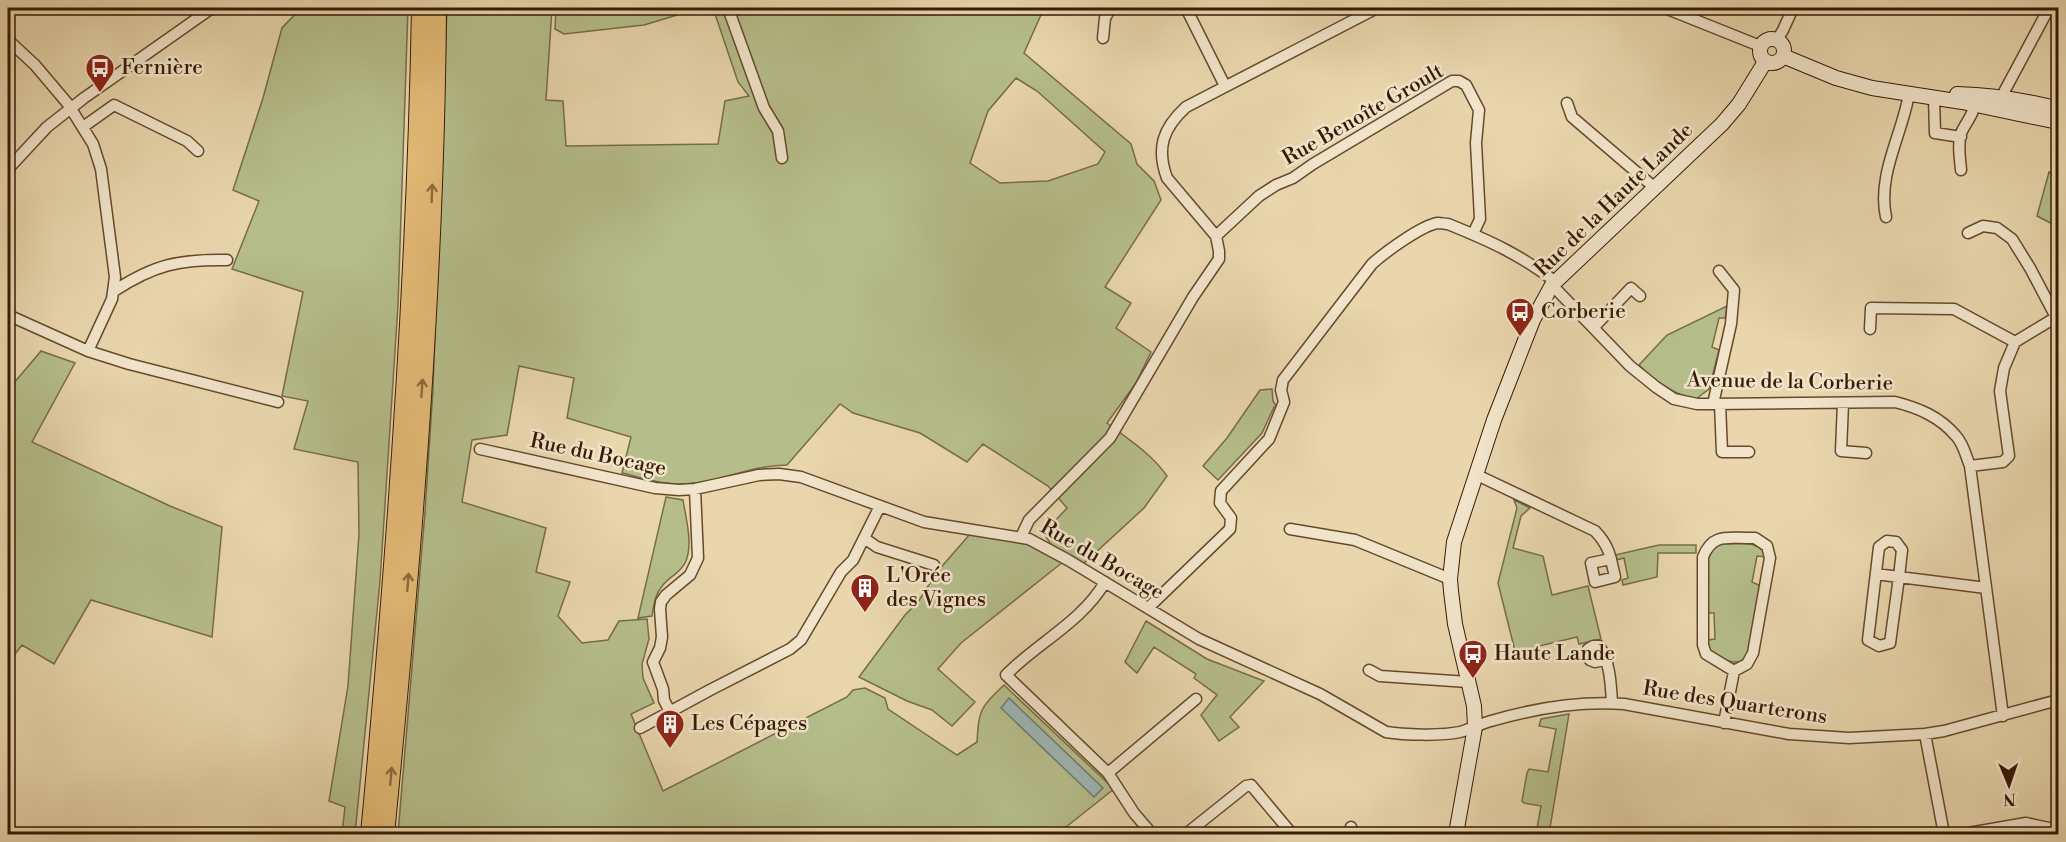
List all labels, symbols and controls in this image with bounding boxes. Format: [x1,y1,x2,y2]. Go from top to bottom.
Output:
bus stop icon: Fernière [84,52,116,94]
place label: Fernière [121,55,203,81]
street label: Rue Benoîte Groult [1278,58,1449,172]
street label: Rue de la Haute Lande [1529,117,1699,283]
one-way arrow [426,183,438,203]
bus stop icon: Corberie [1504,296,1536,338]
place label: Corberie [1541,299,1626,325]
street label: Avenue de la Corberie [1686,367,1893,397]
one-way arrow [417,378,428,398]
street label: Rue du Bocage [527,428,669,482]
street label: Rue du Bocage [1035,514,1169,606]
place label: L'Orée des Vignes [886,563,986,613]
building icon: L'Orée des Vignes [849,572,881,614]
one-way arrow [403,573,414,592]
bus stop icon: Haute Lande [1457,638,1489,680]
place label: Haute Lande [1494,641,1615,667]
street label: Rue des Quarterons [1641,676,1829,730]
building icon: Les Cépages [654,708,686,750]
place label: Les Cépages [691,711,807,737]
north arrow [1979,755,2039,815]
one-way arrow [386,767,397,787]
text: N [2002,789,2016,809]

